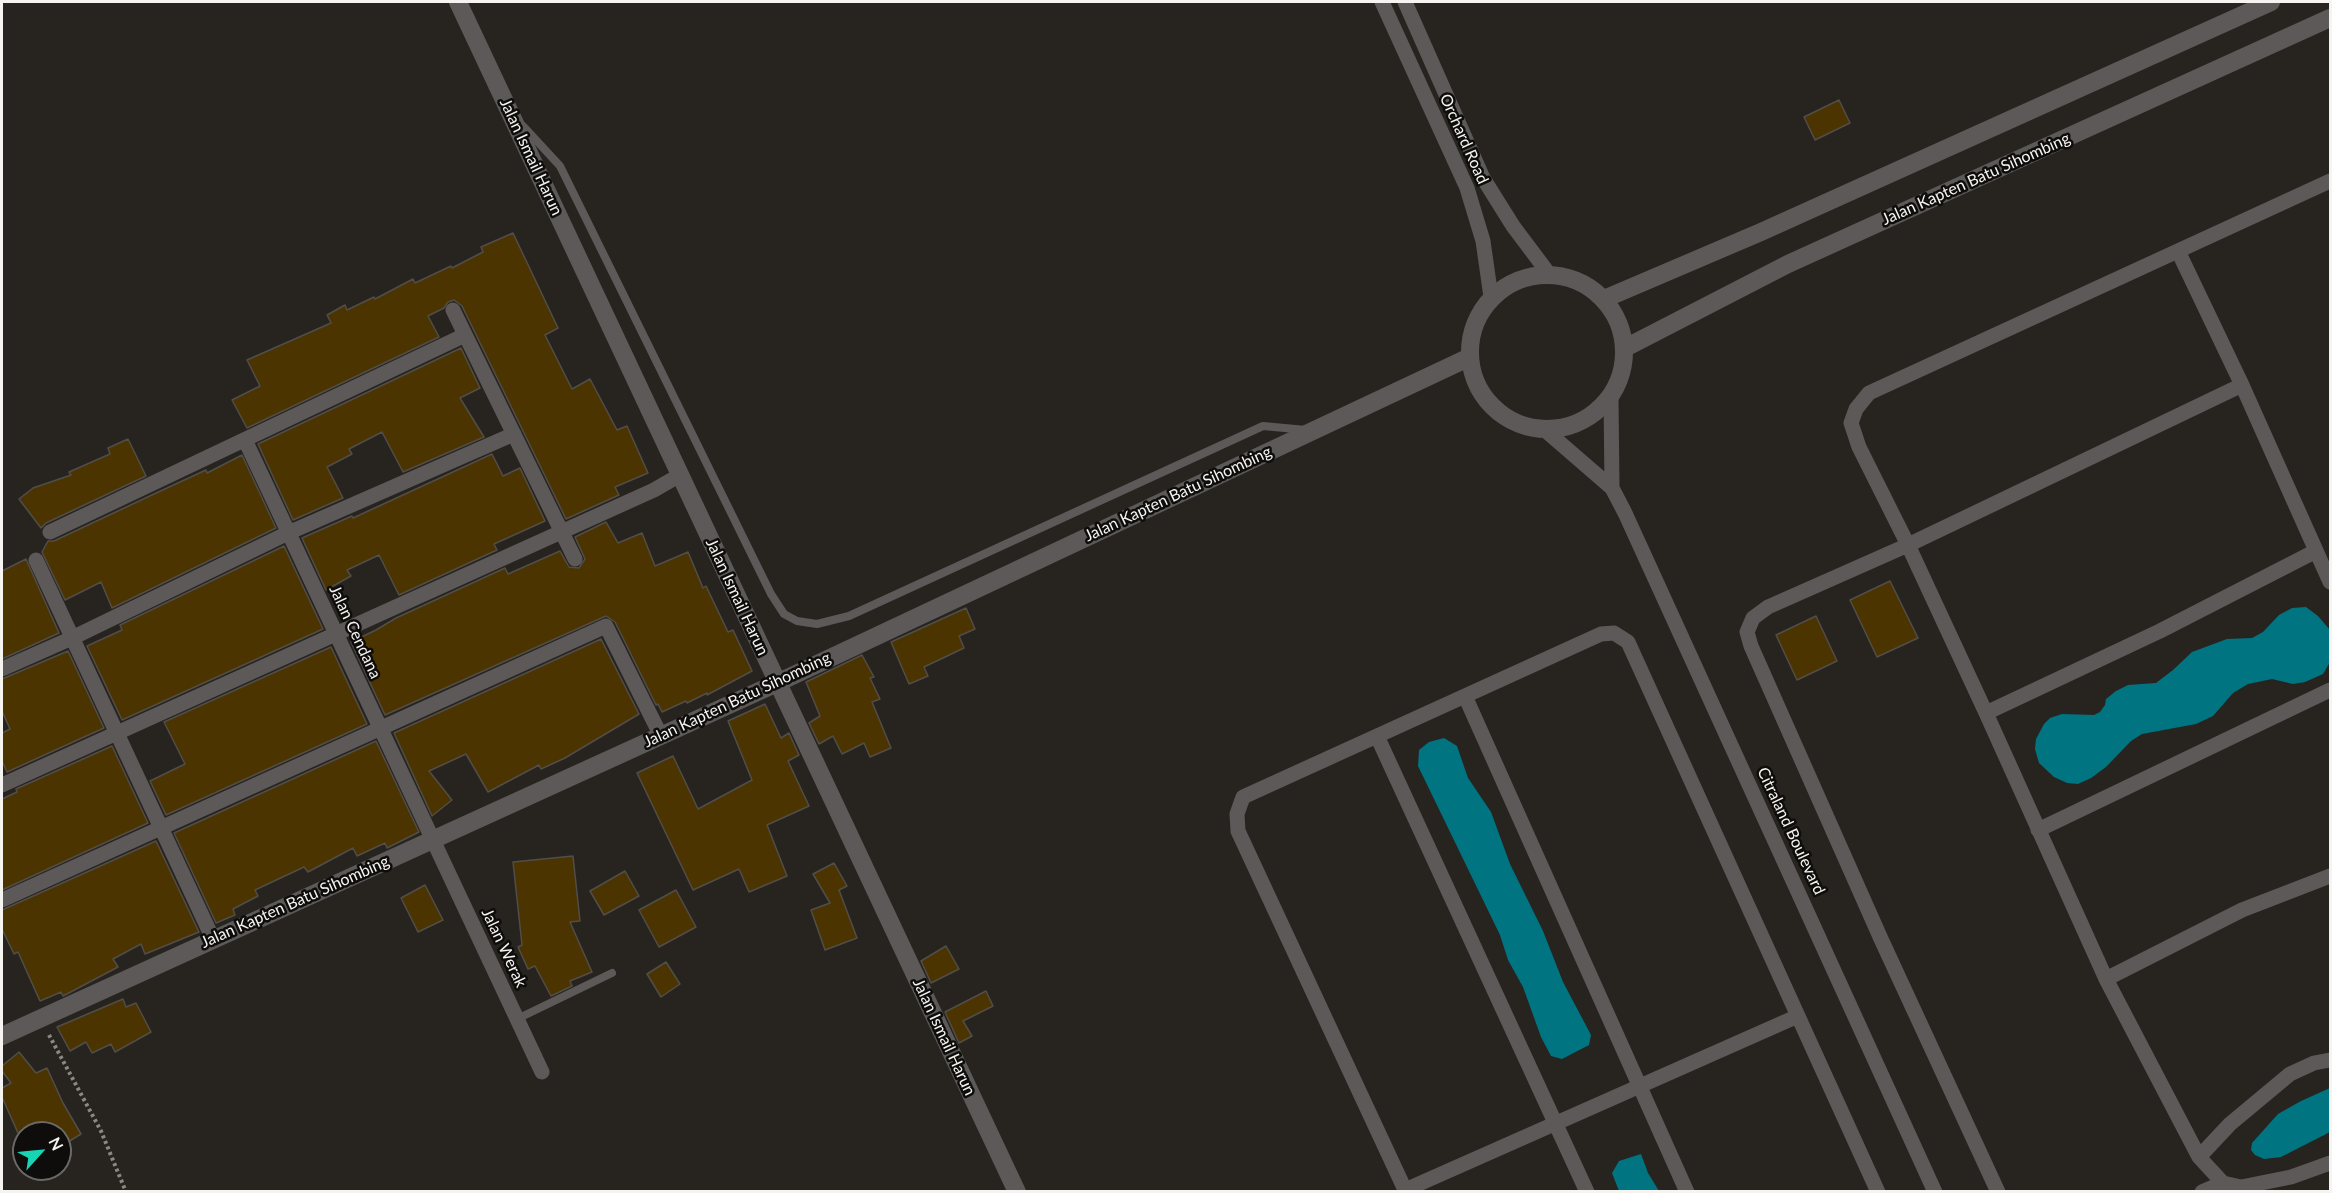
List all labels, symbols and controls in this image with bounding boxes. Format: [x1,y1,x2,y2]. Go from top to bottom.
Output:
street label: Orchard Road [1436,91,1492,187]
street label: Jalan Ismail Harun [496,96,566,218]
street label: Jalan Kapten Batu Sihombing [1879,129,2073,229]
street label: Jalan Kapten Batu Sihombing [1081,442,1275,546]
street label: Jalan Ismail Harun [702,536,772,658]
street label: Jalan Cendana [325,582,385,682]
street label: Jalan Kapten Batu Sihombing [640,648,834,752]
street label: Citraland Boulevard [1753,764,1829,898]
street label: Jalan Kapten Batu Sihombing [198,852,392,952]
street label: Jalan Werak [477,905,531,991]
street label: Jalan Ismail Harun [909,976,979,1098]
north arrow [12,1121,72,1181]
text: N [45,1134,68,1153]

